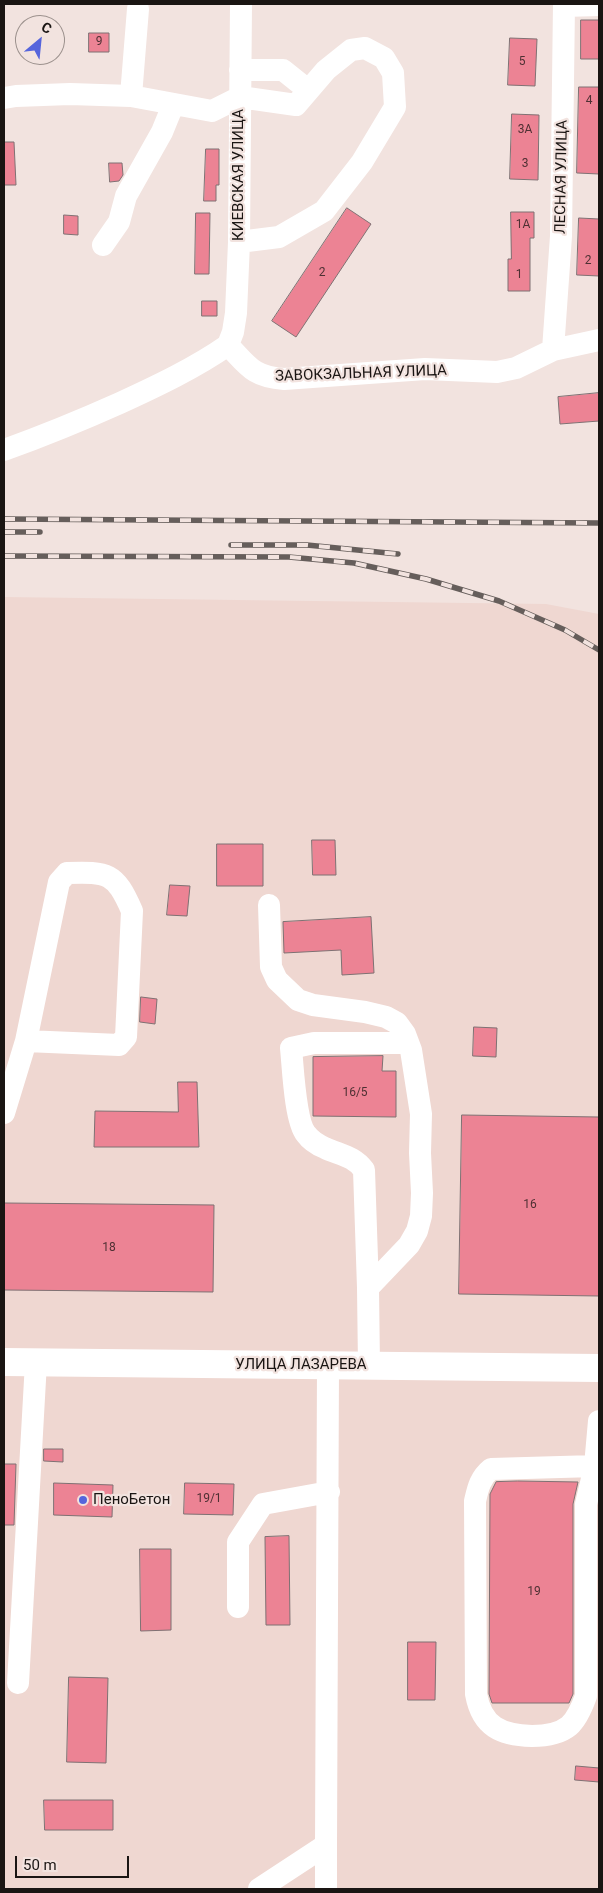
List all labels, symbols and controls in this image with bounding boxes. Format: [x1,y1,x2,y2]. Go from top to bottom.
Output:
north arrow [15,15,65,65]
text: С [39,18,54,37]
house number: 9 [96,35,102,49]
house number: 5 [519,55,525,69]
house number: 4 [586,94,592,108]
street label: КИЕВСКАЯ УЛИЦА [230,109,248,241]
street label: ЛЕСНАЯ УЛИЦА [552,120,572,234]
house number: 3А [518,123,532,137]
house number: 3 [522,157,528,171]
house number: 1А [516,218,530,232]
house number: 2 [585,254,591,268]
house number: 2 [319,266,325,280]
house number: 1 [516,268,522,282]
street label: ЗАВОКЗАЛЬНАЯ УЛИЦА [275,362,447,386]
house number: 16/5 [342,1086,368,1100]
house number: 16 [523,1198,537,1212]
house number: 18 [102,1241,116,1255]
street label: УЛИЦА ЛАЗАРЕВА [235,1356,367,1374]
place label: ПеноБетон [93,1491,170,1509]
house number: 19/1 [196,1492,222,1506]
marker: ПеноБетон [77,1494,89,1506]
house number: 19 [527,1585,541,1599]
scale bar [18,1846,131,1878]
text: 50 m [23,1856,57,1874]

